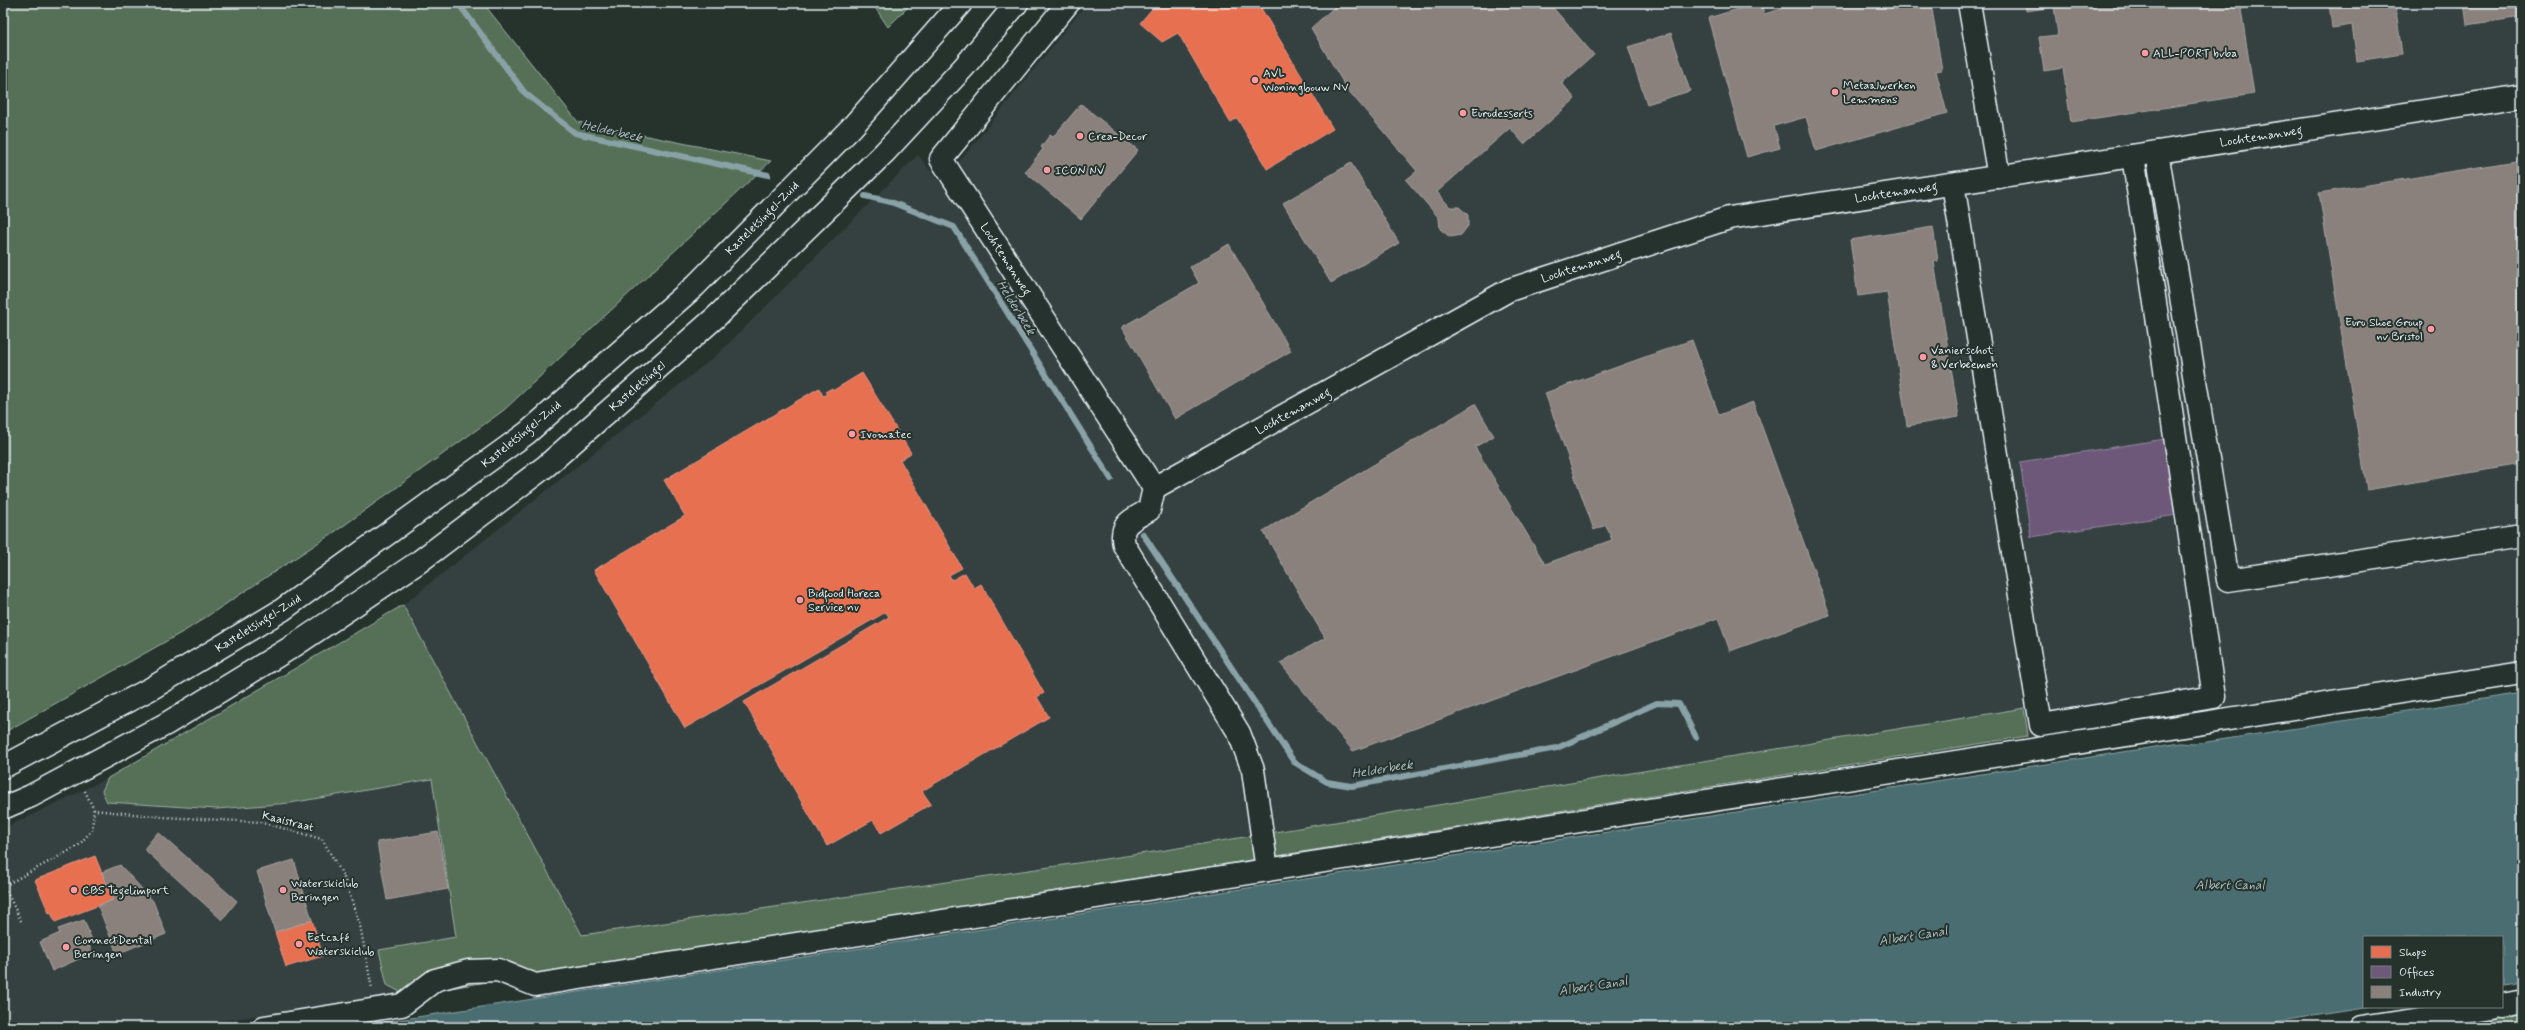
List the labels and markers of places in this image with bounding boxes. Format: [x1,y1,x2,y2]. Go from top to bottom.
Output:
place label: ALL-PORT bvba [2153,46,2237,62]
marker: ALL-PORT bvba [2140,48,2150,58]
place label: AVL Woningbouw NV [1263,66,1349,96]
marker: AVL Woningbouw NV [1250,75,1260,85]
place label: Metaalwerken Lemmens [1843,78,1916,108]
marker: Metaalwerken Lemmens [1830,87,1840,97]
place label: Eurodesserts [1471,106,1533,122]
marker: Eurodesserts [1458,108,1468,118]
place label: Crea-Decor [1088,129,1148,145]
marker: Crea-Decor [1075,131,1085,141]
place label: ICON NV [1055,163,1105,179]
marker: ICON NV [1042,165,1052,175]
place label: Euro Shoe Group nv Bristol [2345,315,2423,345]
marker: Euro Shoe Group nv Bristol [2426,324,2436,334]
place label: Vanierschot & Verbeemen [1931,343,1998,373]
marker: Vanierschot & Verbeemen [1918,352,1928,362]
place label: Ivomatec [860,427,912,443]
marker: Ivomatec [847,429,857,439]
place label: Bidfood Horeca Service nv [808,586,880,616]
marker: Bidfood Horeca Service nv [795,595,805,605]
place label: Waterskiclub Beringen [291,876,358,906]
place label: CBS Tegelimport [82,883,169,900]
marker: CBS Tegelimport [69,885,79,895]
marker: Waterskiclub Beringen [278,885,288,895]
place label: Eetcafé Waterskiclub [307,930,374,960]
place label: ConnectDental Beringen [74,933,152,963]
marker: Eetcafé Waterskiclub [294,939,304,949]
marker: ConnectDental Beringen [61,942,71,952]

